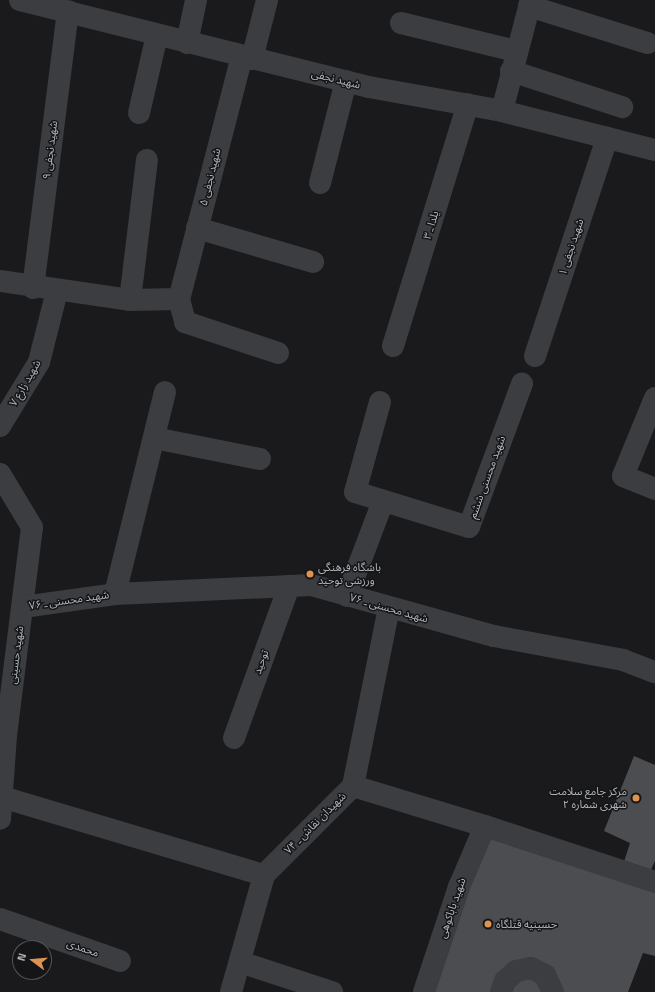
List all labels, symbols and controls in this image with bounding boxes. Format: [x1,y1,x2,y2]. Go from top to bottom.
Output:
street label: شهید نجفی [310,67,362,91]
street label: شهید نجفی ۹ [40,120,60,180]
street label: شهید نجفی ۵ [196,147,224,207]
street label: یلدا ـ ۳ [420,209,442,241]
street label: شهید نجفی ۱ [556,217,586,277]
street label: شهید زارع ۷ [6,357,44,409]
street label: شهید محسنی ششم [466,434,508,520]
place label: باشگاه فرهنگی ورزشی توحید [318,561,381,587]
marker: باشگاه فرهنگی ورزشی توحید [305,569,315,579]
street label: شهید محسنی ـ ۷۶ [28,588,110,612]
street label: شهید محسنی ـ ۷۶ [348,590,430,626]
street label: شهید حسینی [6,625,26,685]
street label: توحید [251,648,271,676]
place label: مرکز جامع سلامت شهری شماره ۲ [549,785,627,811]
street label: شهیدان نقاش ـ ۷۴ [281,789,349,857]
marker: مرکز جامع سلامت شهری شماره ۲ [630,792,642,804]
street label: شهید باباکوهی [435,876,469,940]
place label: حسینیه قتلگاه [496,917,557,931]
marker: حسینیه قتلگاه [483,919,493,929]
street label: محمدی [65,936,101,960]
north arrow [12,940,52,980]
text: N [13,951,30,963]

